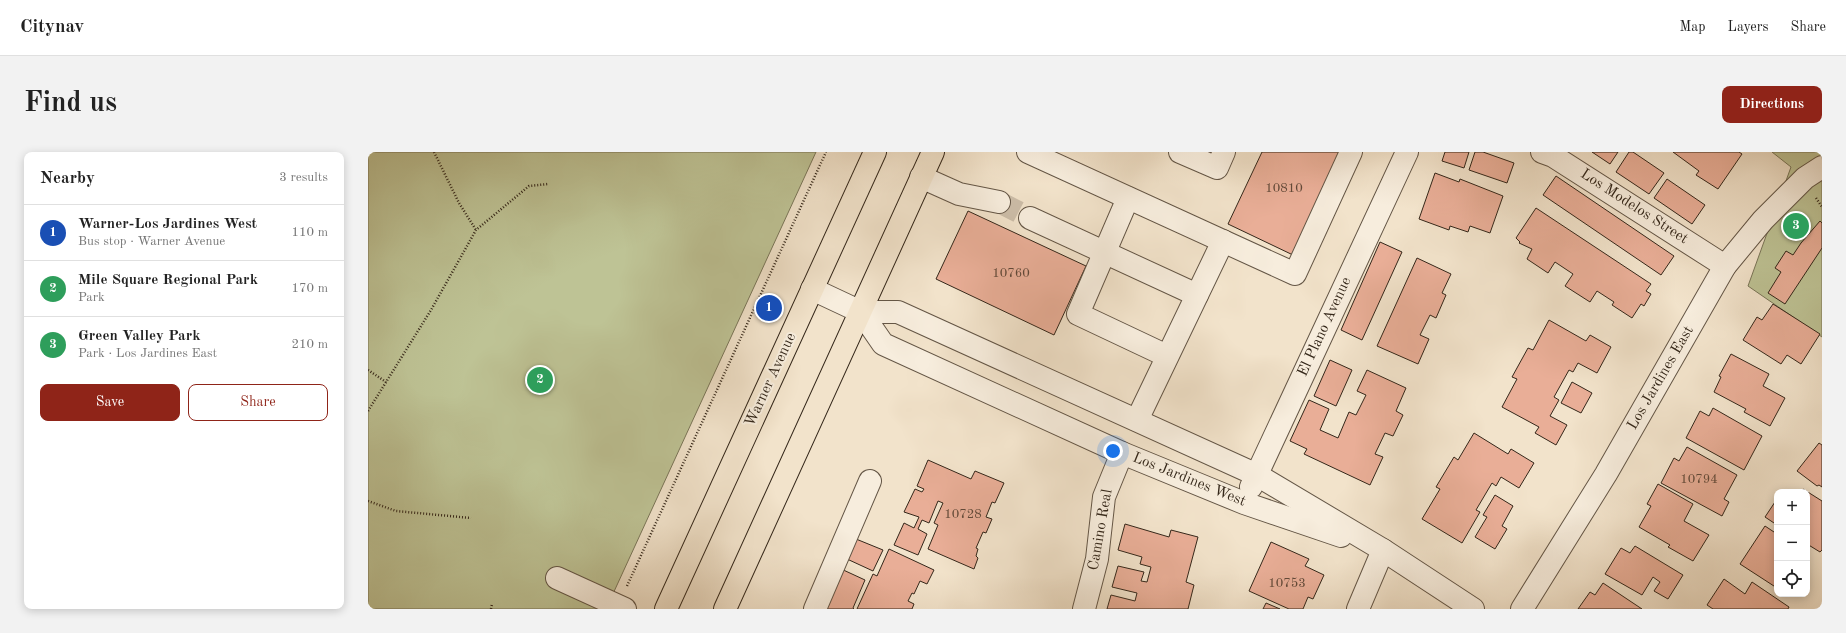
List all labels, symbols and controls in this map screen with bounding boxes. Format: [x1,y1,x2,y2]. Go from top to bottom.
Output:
text: Citynav [20,18,84,37]
text: Map [1680,20,1706,34]
text: Layers [1728,20,1769,34]
text: Share [1791,20,1826,34]
button: Directions [1722,86,1822,123]
text: Find us [24,90,117,118]
street label: Los Modelos Street [1578,167,1690,247]
text: Nearby [40,170,95,187]
text: 3 results [279,171,328,184]
house number: 10810 [1265,182,1303,195]
pin: 3 [1783,211,1809,241]
text: Warner-Los Jardines West [78,217,257,232]
text: 1 [49,226,57,239]
text: 110 m [291,226,328,239]
text: Bus stop · Warner Avenue [78,235,225,248]
house number: 10760 [992,267,1030,280]
text: Mile Square Regional Park [78,273,258,288]
street label: El Plano Avenue [1295,275,1355,379]
text: 2 [49,282,57,295]
text: 170 m [291,282,328,295]
text: Park [78,291,105,304]
pin: 1 [756,293,782,323]
street label: Los Jardines East [1625,324,1697,432]
text: Green Valley Park [78,329,201,344]
street label: Warner Avenue [743,331,799,429]
text: 3 [49,338,57,351]
text: 210 m [291,338,328,351]
text: Park · Los Jardines East [78,347,217,360]
pin: 2 [527,365,553,395]
button: Save [40,384,180,421]
button: Share [188,384,328,421]
your location [1103,441,1123,461]
street label: Los Jardines West [1130,450,1248,510]
house number: 10794 [1680,473,1718,486]
street label: Camino Real [1086,488,1116,572]
map controls [1774,489,1810,597]
button: + [1774,489,1810,525]
house number: 10728 [944,508,982,521]
button: − [1774,525,1810,561]
button: locate [1774,561,1810,597]
house number: 10753 [1268,577,1306,590]

